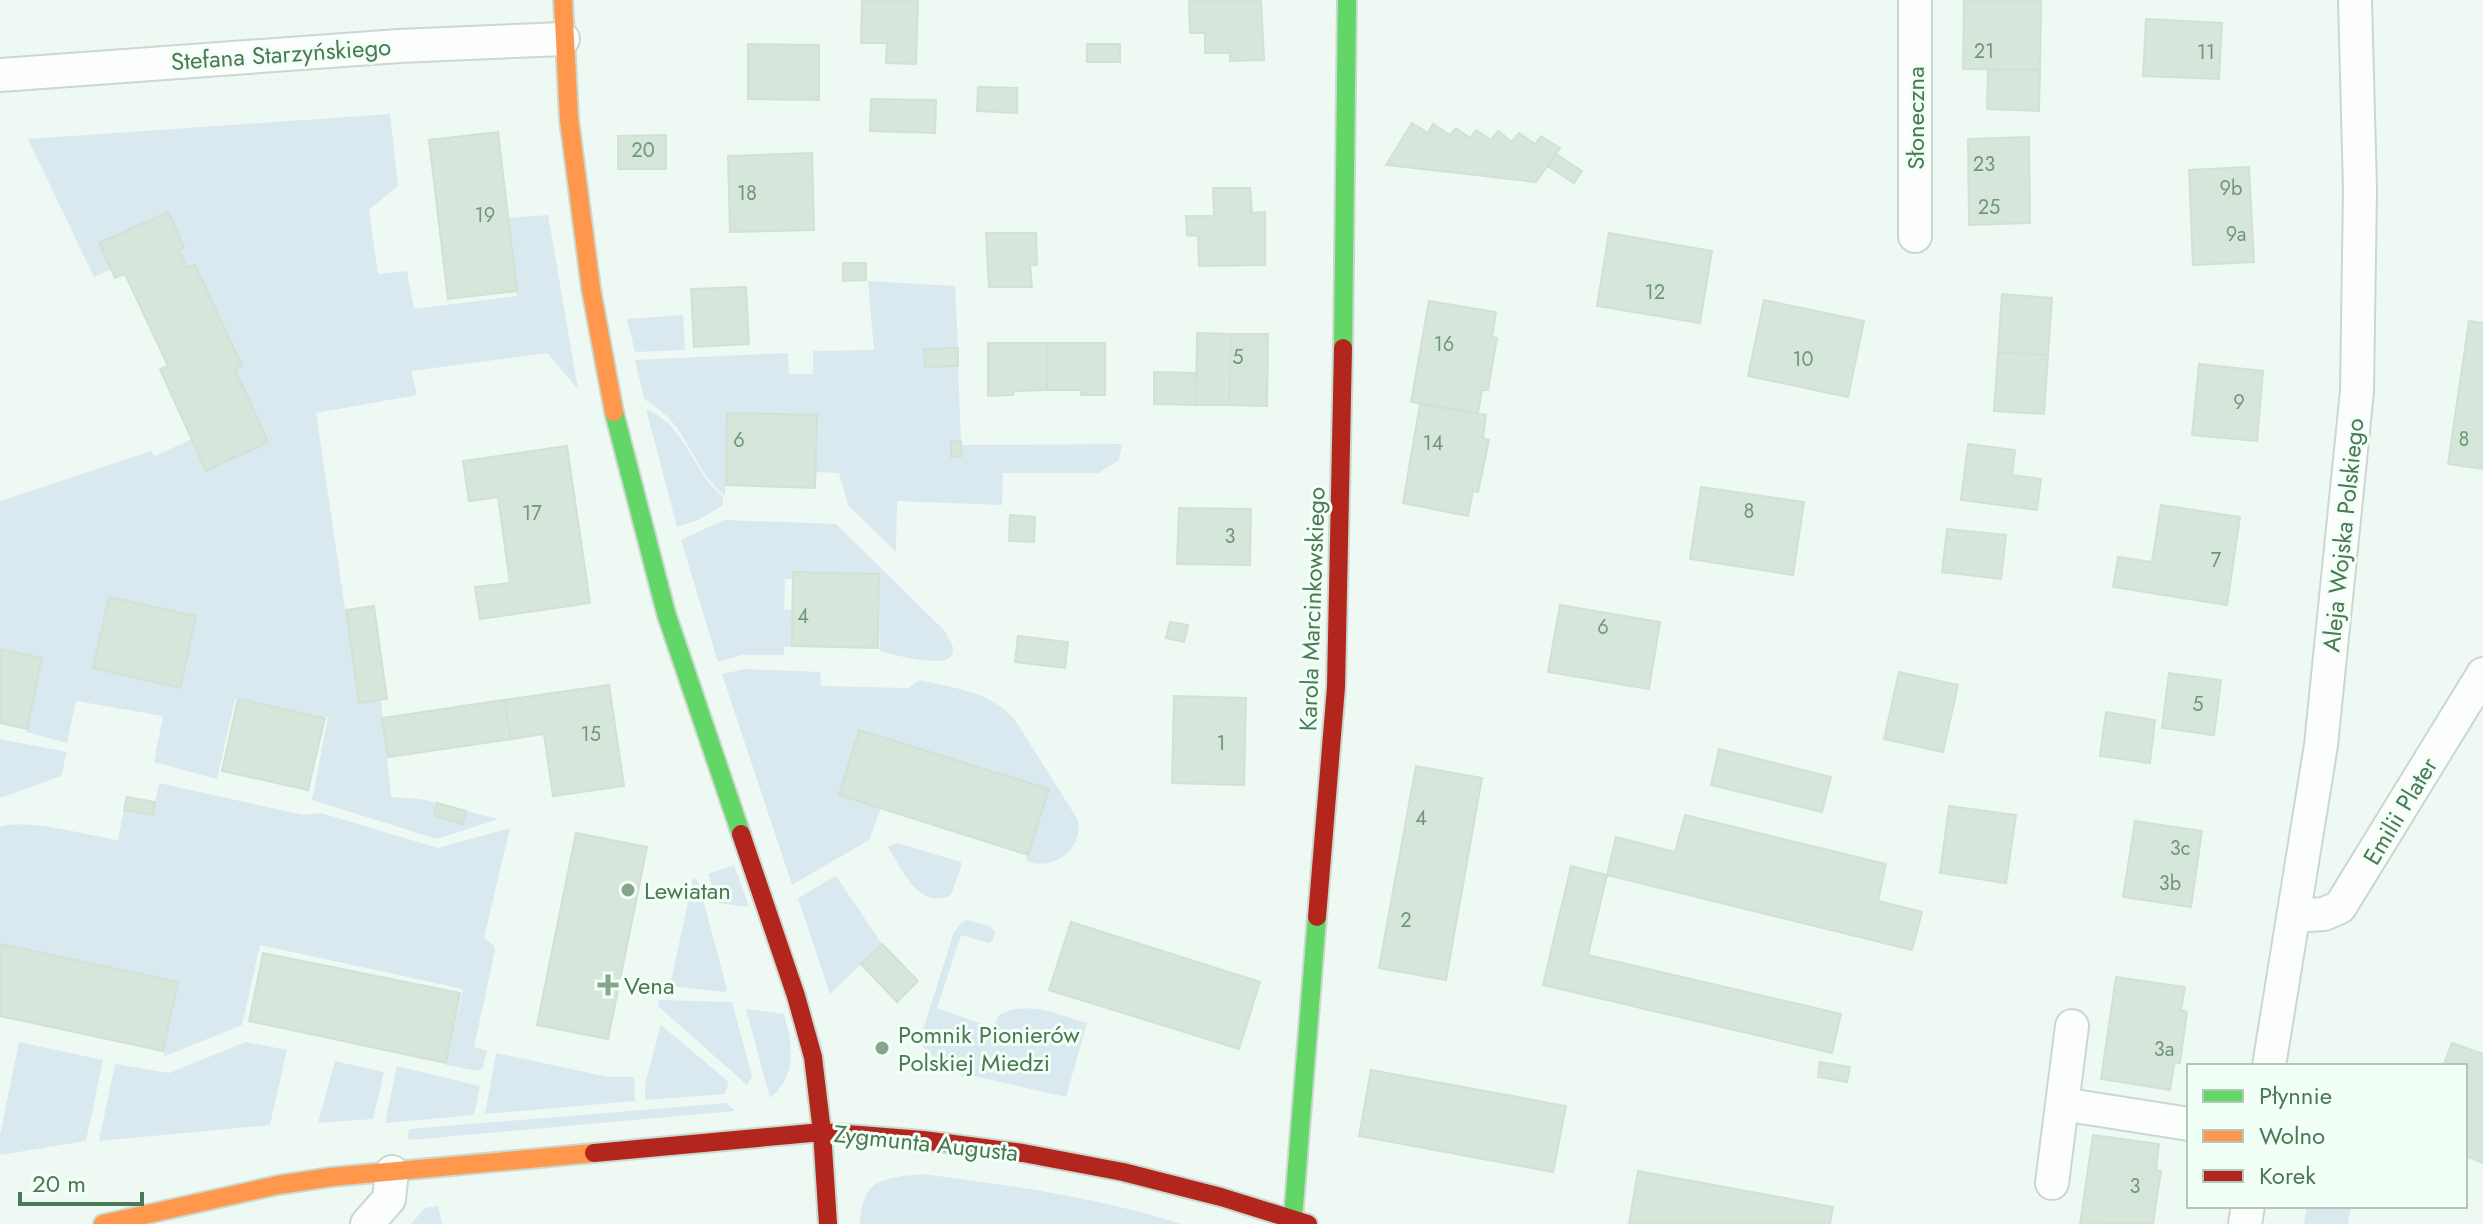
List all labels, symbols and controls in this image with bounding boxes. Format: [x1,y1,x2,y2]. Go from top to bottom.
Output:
street label: Stefana Starzyńskiego [170,29,392,79]
house number: 21 [1974,37,1994,66]
house number: 11 [2197,38,2215,67]
street label: Słoneczna [1898,66,1933,170]
house number: 20 [631,136,655,165]
house number: 23 [1973,150,1995,179]
house number: 9b [2220,174,2242,203]
house number: 18 [737,179,757,208]
house number: 25 [1978,193,2000,222]
house number: 19 [475,201,495,230]
house number: 9a [2226,220,2246,249]
house number: 12 [1645,278,1665,307]
house number: 16 [1434,330,1454,359]
house number: 5 [1232,343,1244,372]
house number: 10 [1793,345,1814,374]
house number: 9 [2233,388,2245,417]
street label: Aleja Wojska Polskiego [2313,416,2373,654]
house number: 8 [2459,425,2469,454]
house number: 6 [733,426,745,455]
house number: 14 [1423,429,1444,458]
street label: Karola Marcinkowskiego [1290,486,1334,732]
house number: 8 [1744,497,1754,526]
house number: 17 [522,499,542,528]
house number: 3 [1225,522,1236,551]
house number: 7 [2211,546,2222,575]
house number: 4 [797,602,809,631]
house number: 6 [1597,613,1609,642]
house number: 5 [2192,690,2204,719]
house number: 15 [581,720,601,749]
house number: 1 [1217,729,1226,758]
street label: Emilii Plater [2354,750,2446,871]
house number: 4 [1415,804,1427,833]
house number: 3c [2170,834,2190,863]
house number: 3b [2159,869,2181,898]
place label: Lewiatan [644,873,731,908]
marker: Lewiatan [619,881,637,899]
house number: 2 [1400,906,1412,935]
place label: Vena [624,968,674,1003]
marker: Vena [599,976,617,994]
place label: Pomnik Pionierów Polskiej Miedzi [898,1017,1080,1080]
house number: 3a [2154,1035,2174,1064]
marker: Pomnik Pionierów Polskiej Miedzi [873,1039,891,1057]
legend [2187,1064,2467,1208]
text: Płynnie [2259,1078,2332,1113]
street label: Zygmunta Augusta [832,1116,1020,1170]
text: Wolno [2259,1118,2325,1153]
scale bar [20,1156,142,1206]
text: Korek [2259,1158,2316,1193]
text: 20 m [32,1166,86,1201]
house number: 3 [2130,1172,2141,1201]

